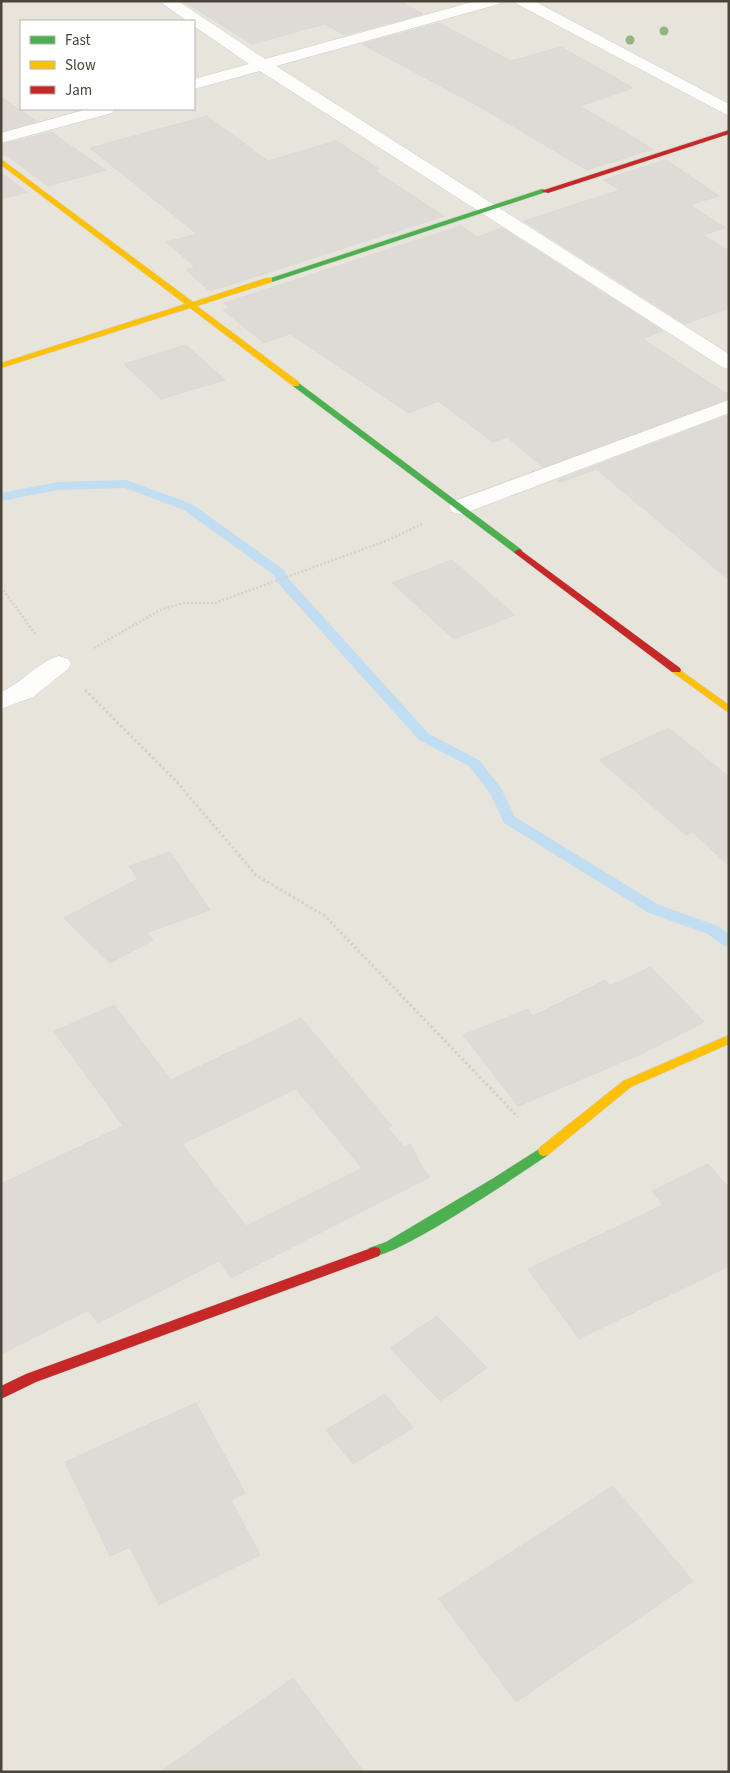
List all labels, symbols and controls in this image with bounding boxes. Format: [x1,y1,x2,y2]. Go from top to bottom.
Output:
legend [20,20,195,110]
text: Fast [65,30,91,51]
text: Slow [65,55,96,76]
text: Jam [65,80,92,101]

